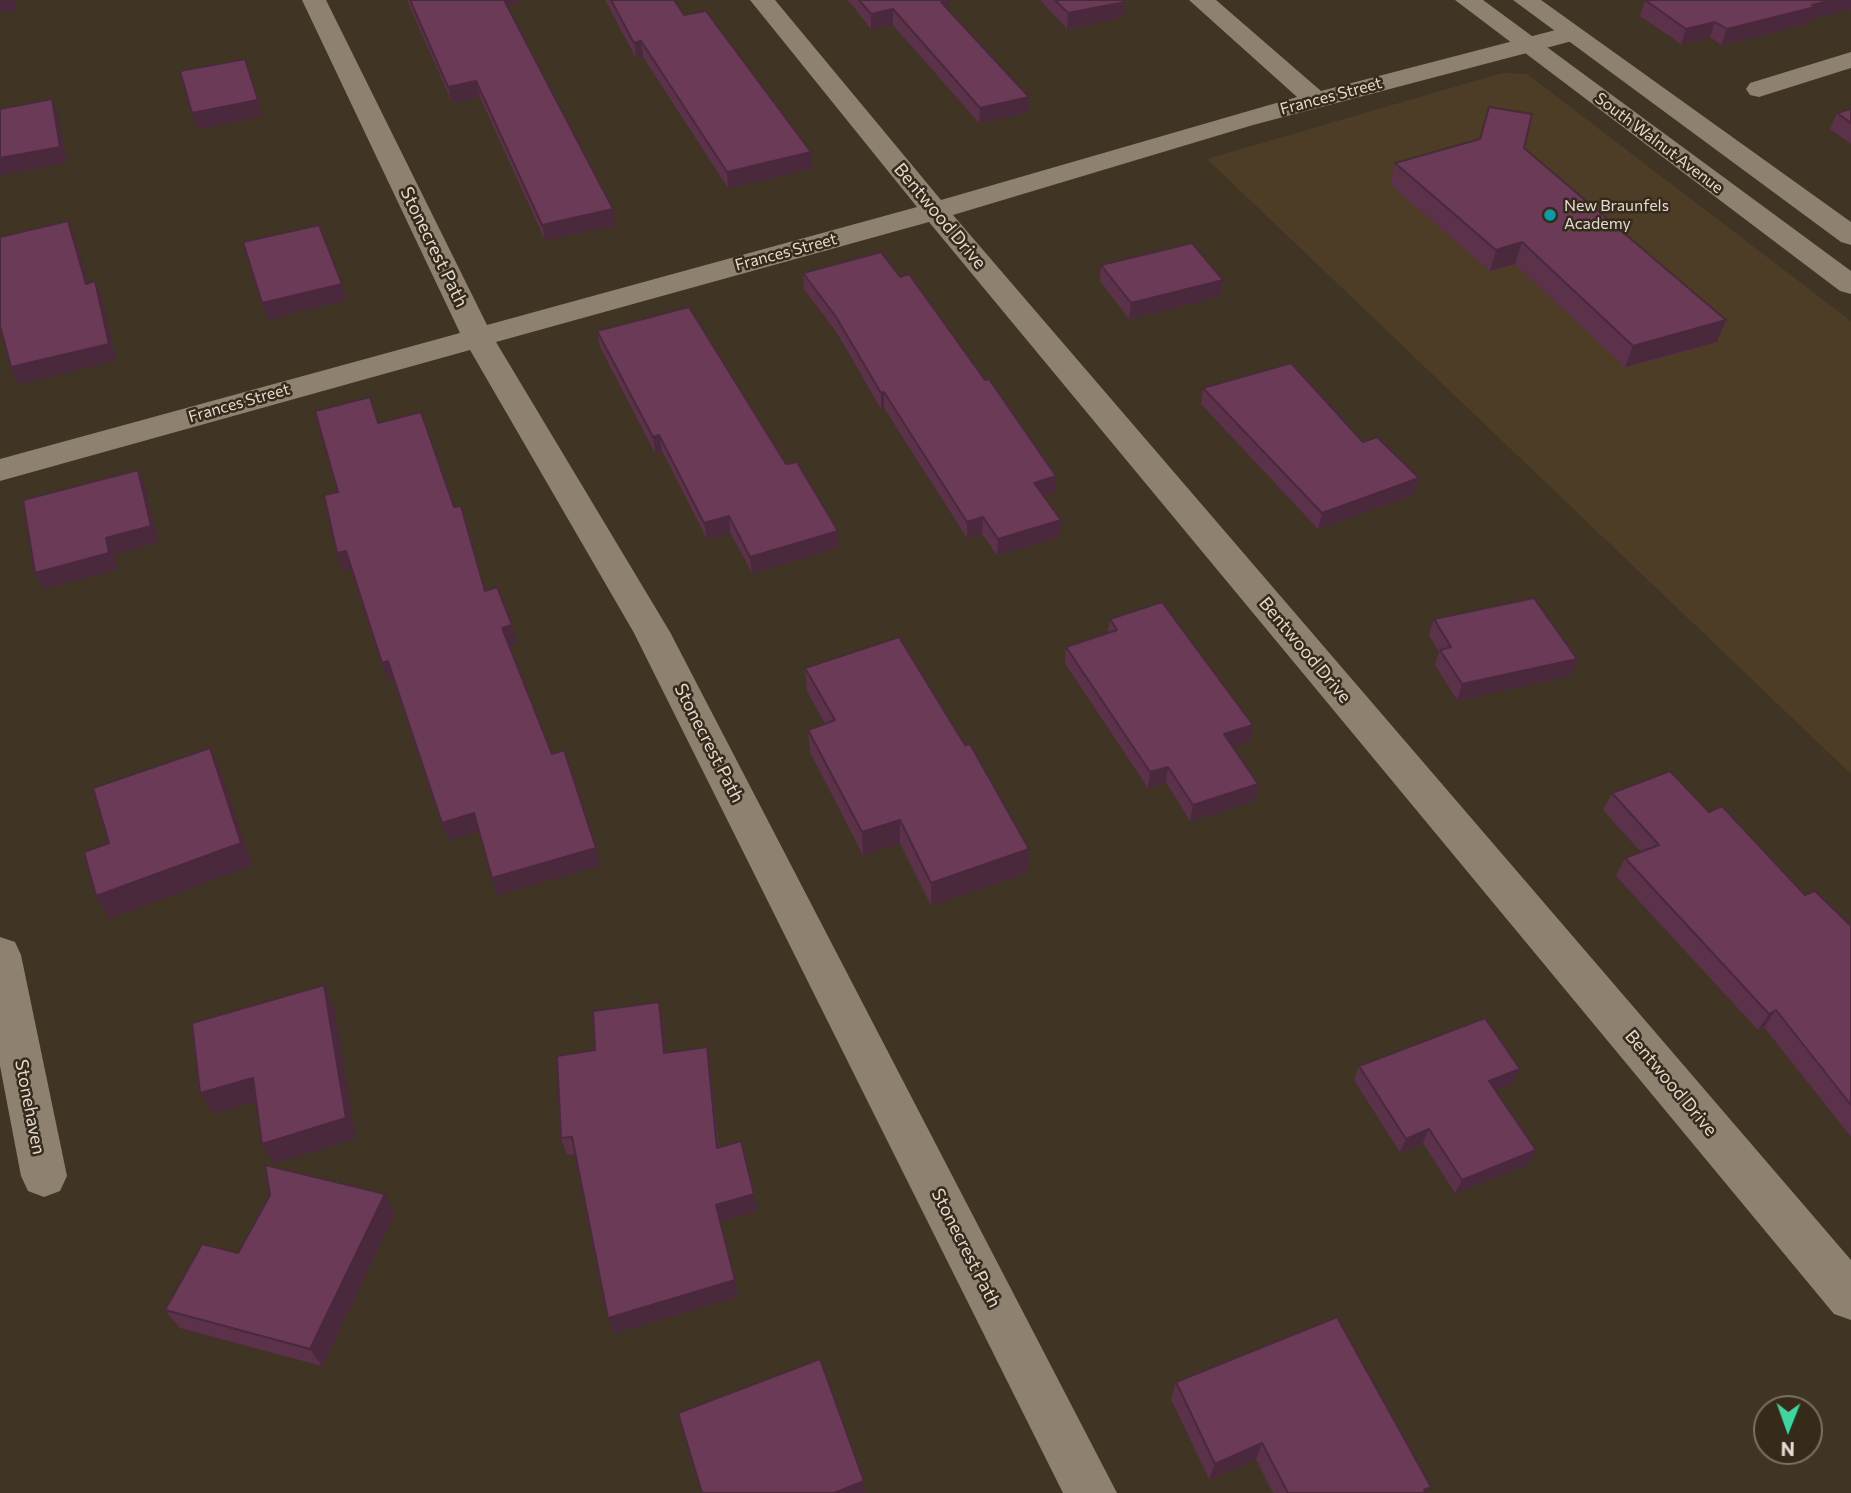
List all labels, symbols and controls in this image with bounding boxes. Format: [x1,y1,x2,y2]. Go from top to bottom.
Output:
street label: Frances Street [1278,73,1384,119]
street label: South Walnut Avenue [1591,88,1727,198]
street label: Bentwood Drive [889,159,991,273]
street label: Stonecrest Path [396,183,472,311]
place label: New Braunfels Academy [1564,196,1669,234]
marker: New Braunfels Academy [1542,207,1558,223]
street label: Frances Street [733,229,839,275]
street label: Frances Street [186,379,292,427]
street label: Bentwood Drive [1254,593,1356,707]
street label: Stonecrest Path [670,680,748,806]
street label: Bentwood Drive [1620,1026,1722,1140]
street label: Stonehaven [10,1058,50,1156]
street label: Stonecrest Path [927,1185,1005,1311]
north arrow [1753,1395,1823,1465]
text: N [1780,1438,1795,1461]

